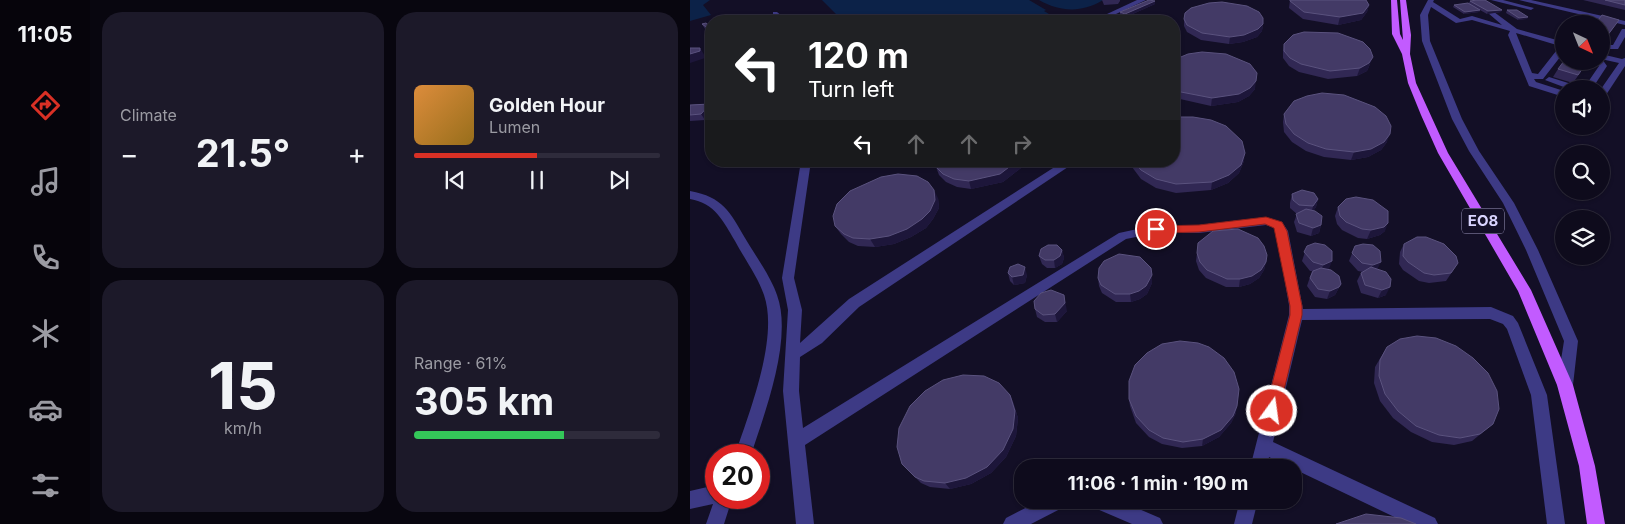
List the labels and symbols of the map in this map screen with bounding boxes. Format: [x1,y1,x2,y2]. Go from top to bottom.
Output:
north arrow [1555,15,1610,70]
pin [1135,208,1177,250]
road number: ΕΟ8 [1462,208,1504,234]
position arrow [1245,384,1297,436]
speed limit sign: 20 [705,444,770,509]

